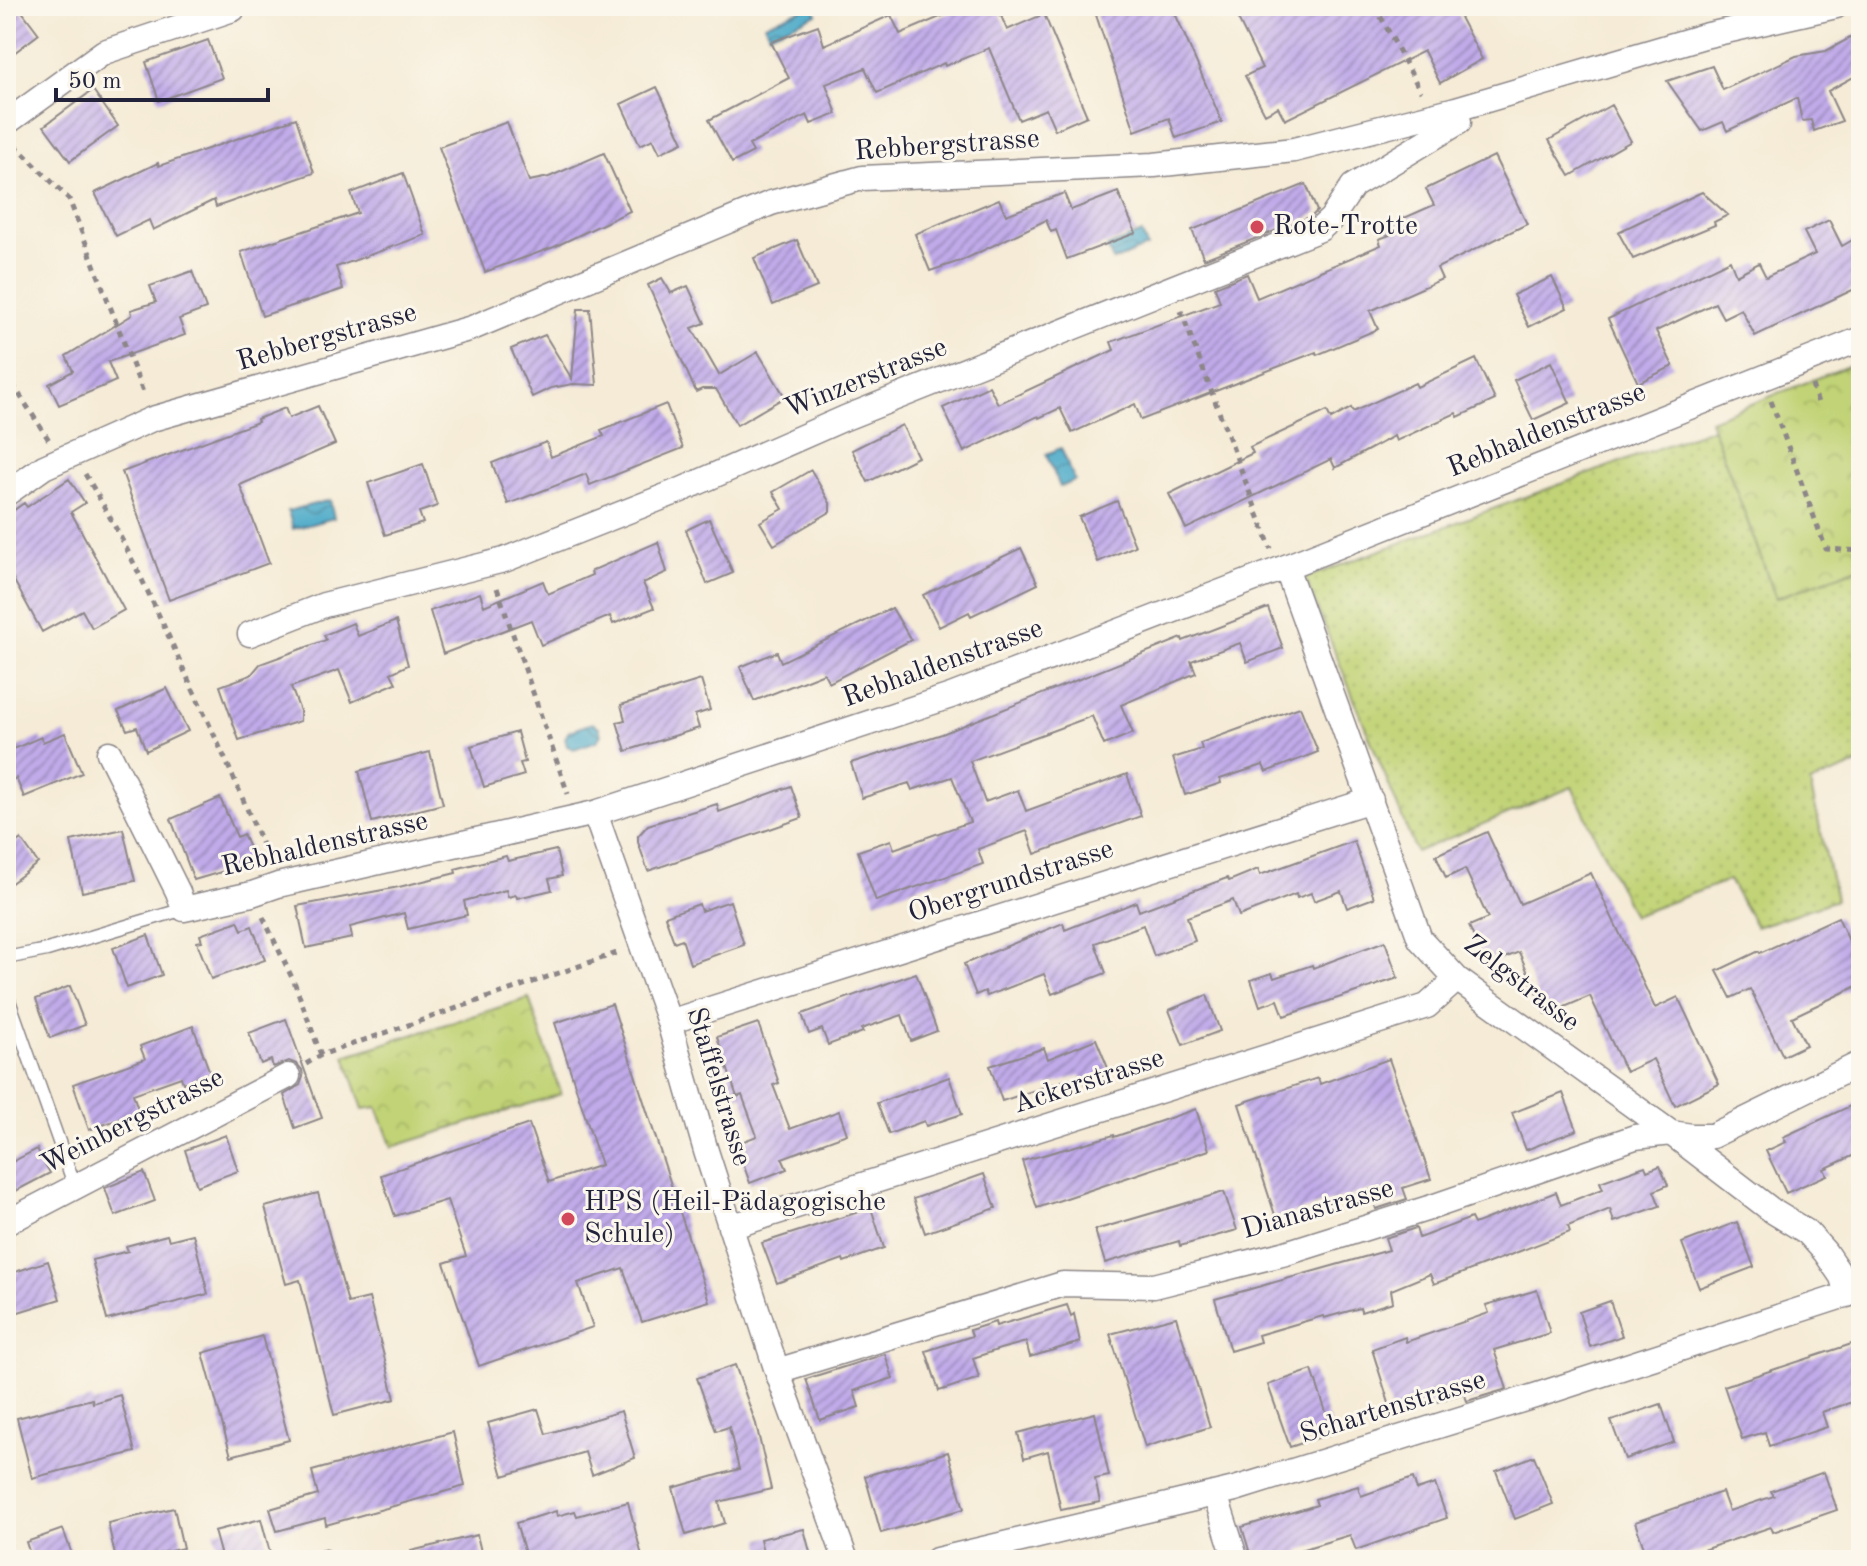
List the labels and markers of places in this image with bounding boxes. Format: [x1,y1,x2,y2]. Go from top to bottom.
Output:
place label: Rote-Trotte [1273,213,1418,241]
marker: Rote-Trotte [1248,218,1266,236]
place label: HPS (Heil-Pädagogische Schule) [584,1189,886,1249]
marker: HPS (Heil-Pädagogische Schule) [559,1210,577,1228]

